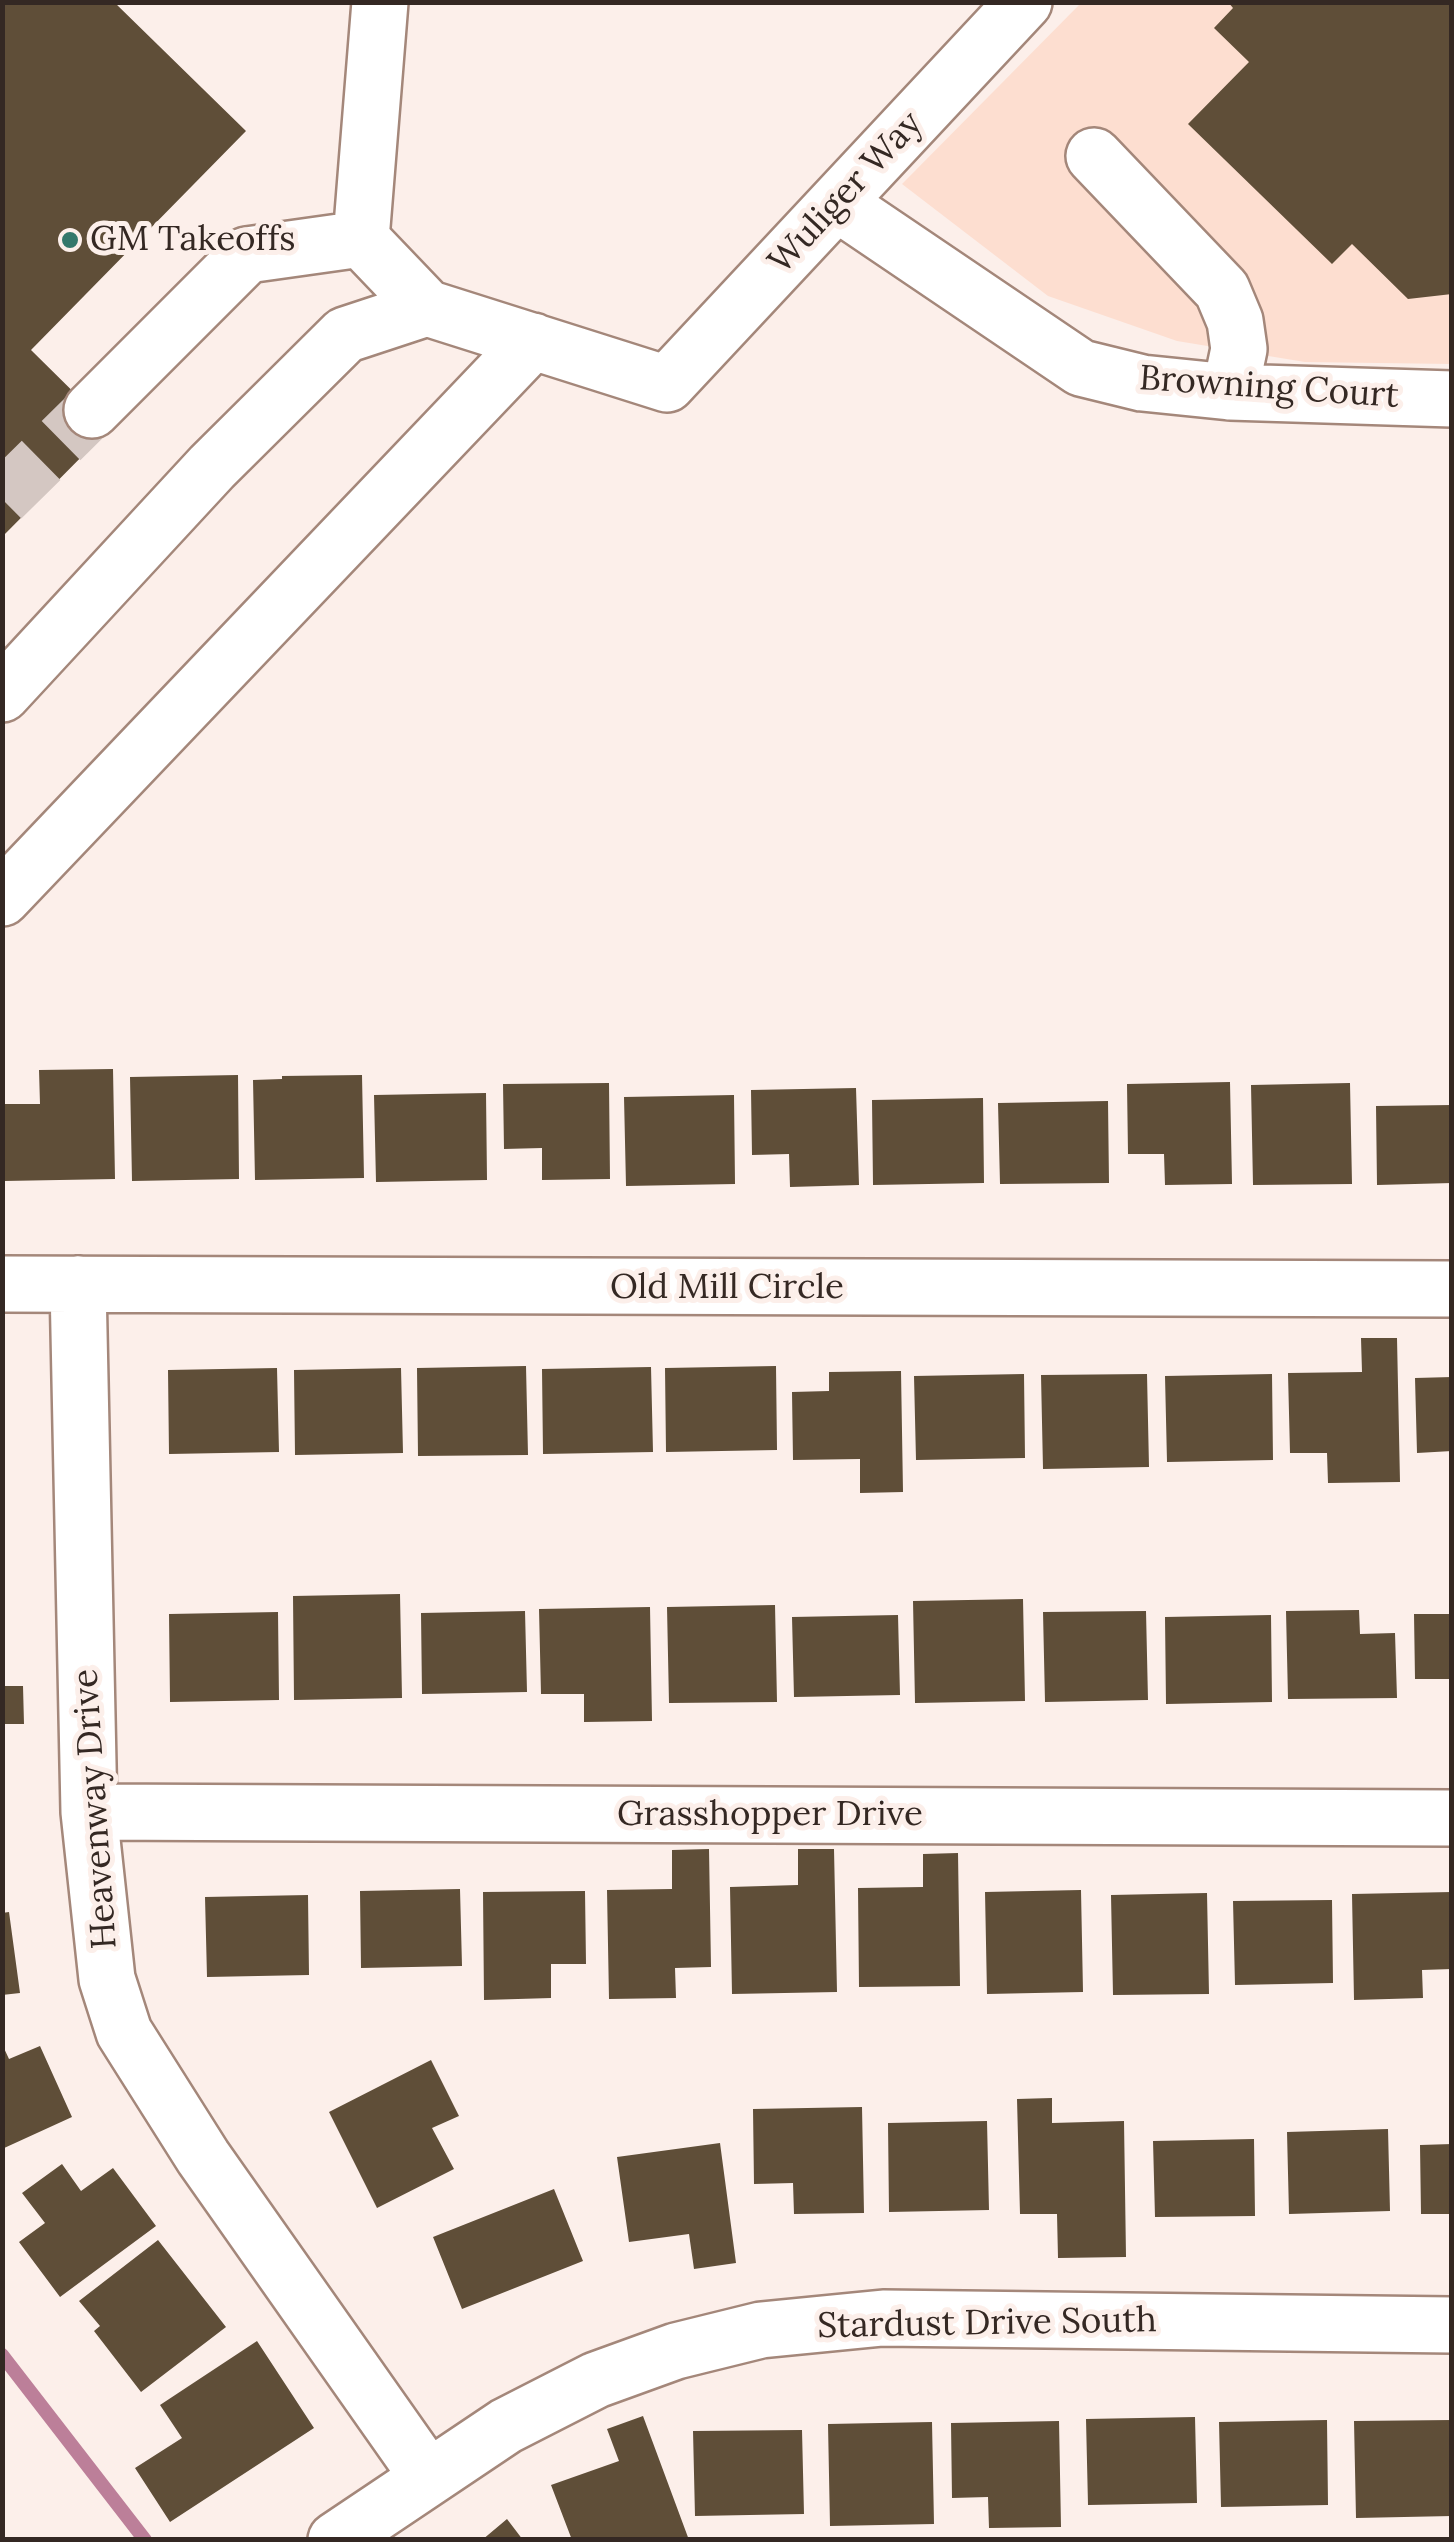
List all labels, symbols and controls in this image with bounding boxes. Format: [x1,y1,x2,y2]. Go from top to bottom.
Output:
street label: Wuliger Way [760,103,932,283]
place label: GM Takeoffs [90,219,295,261]
marker: GM Takeoffs [59,229,81,251]
street label: Browning Court [1138,358,1400,418]
street label: Old Mill Circle [610,1267,844,1309]
street label: Heavenway Drive [65,1667,127,1951]
street label: Grasshopper Drive [617,1794,923,1836]
street label: Stardust Drive South [817,2300,1157,2348]

